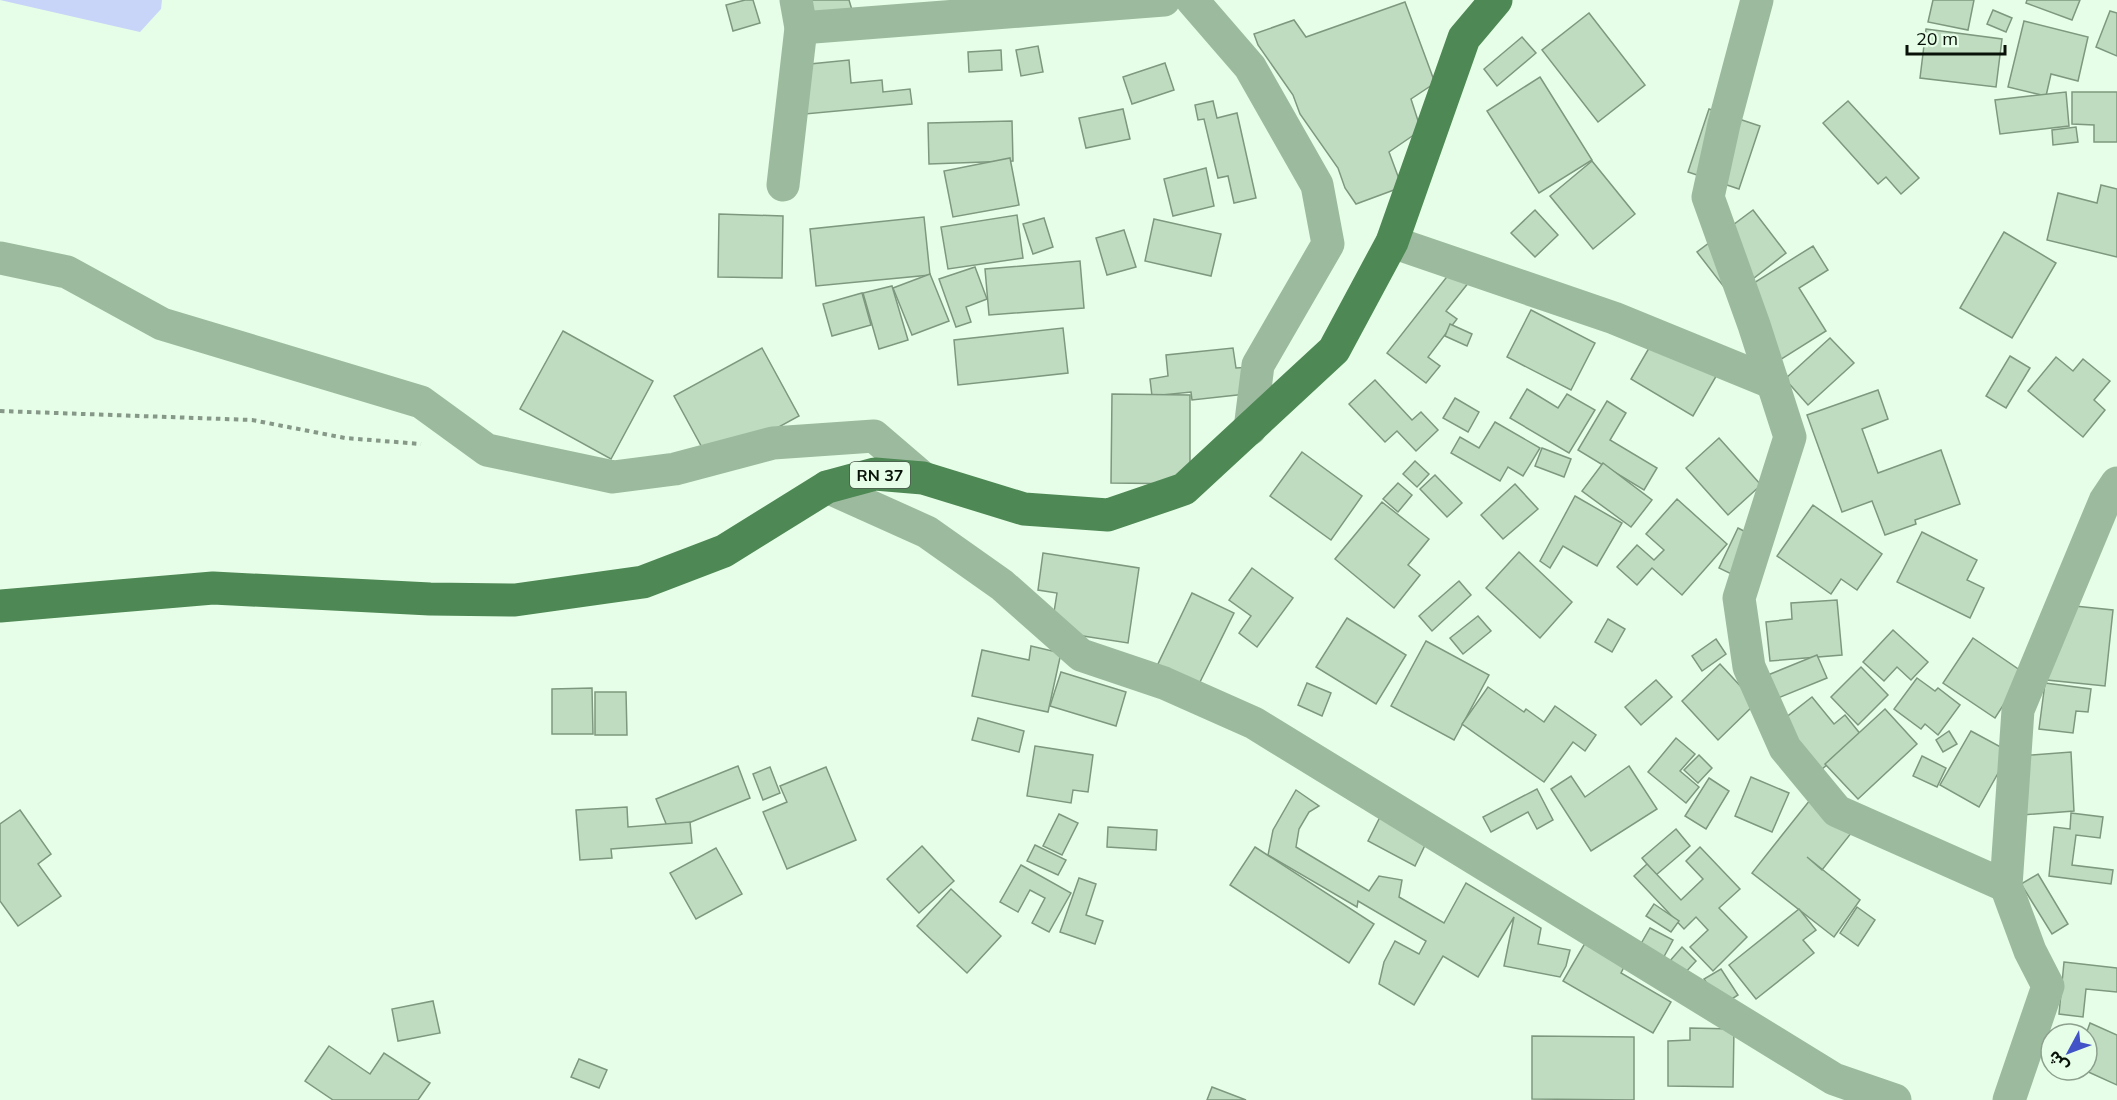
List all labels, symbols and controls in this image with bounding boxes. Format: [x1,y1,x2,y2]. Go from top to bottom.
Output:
scale bar [1907,18,2004,56]
text: 20 m [1916,27,1958,50]
road number: RN 37 [850,462,910,488]
north arrow [2039,1022,2099,1082]
text: ش [2043,1047,2072,1077]

